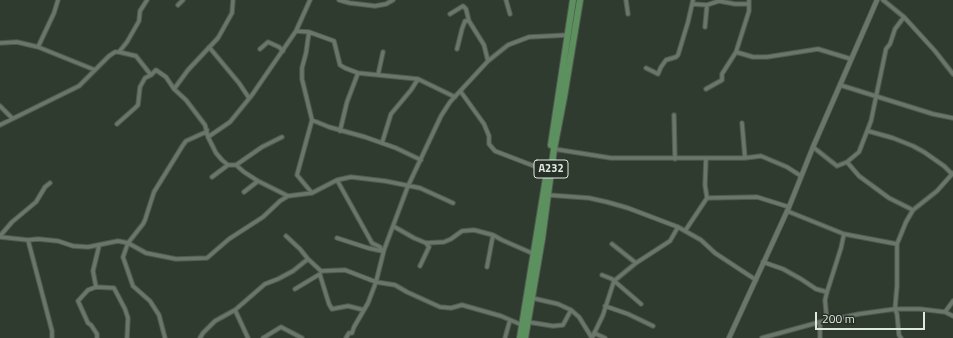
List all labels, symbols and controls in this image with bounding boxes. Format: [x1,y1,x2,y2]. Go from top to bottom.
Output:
road number: A232 [534,160,568,178]
scale bar [817,304,927,330]
text: 200 m [822,309,855,328]

